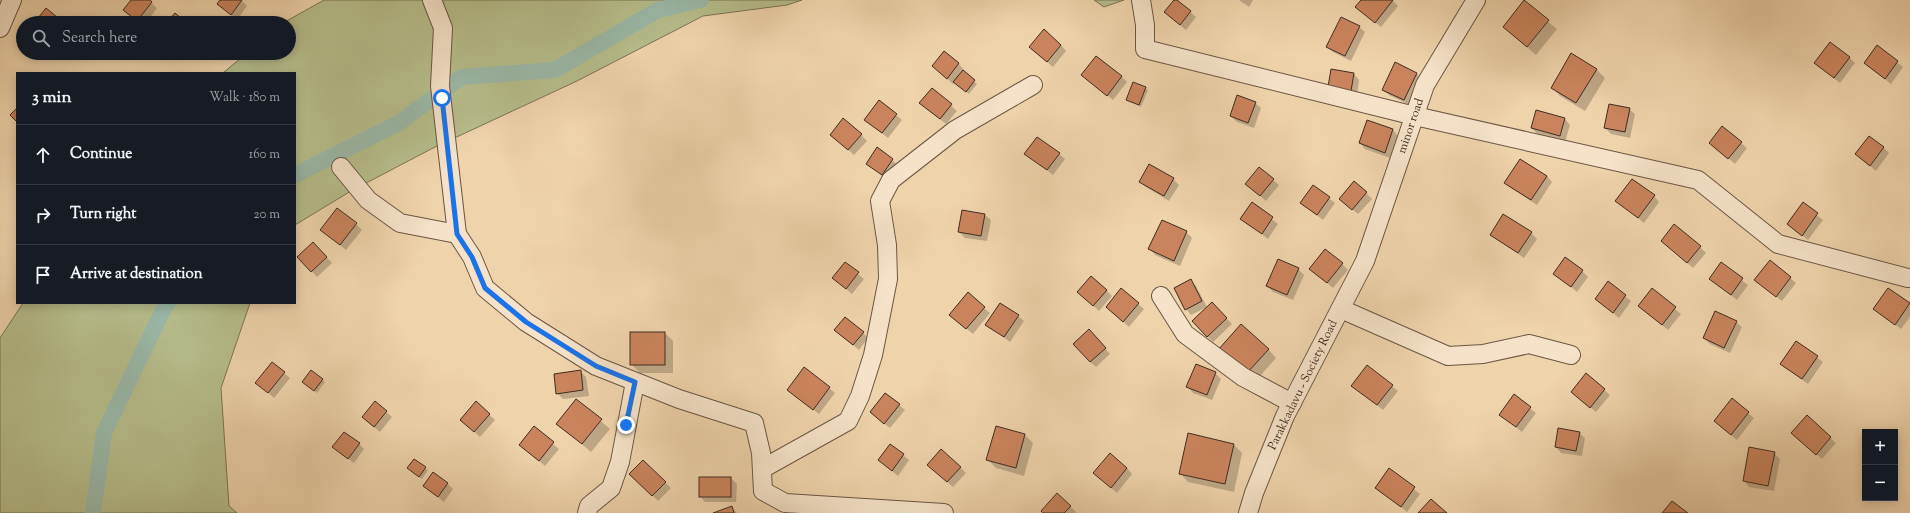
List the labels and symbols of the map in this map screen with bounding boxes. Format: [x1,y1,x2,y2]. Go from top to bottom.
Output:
route start [433,89,451,107]
street label: minor road [1393,96,1429,156]
street label: Parakkadavu - Society Road [1264,317,1342,453]
route end [617,416,635,434]

